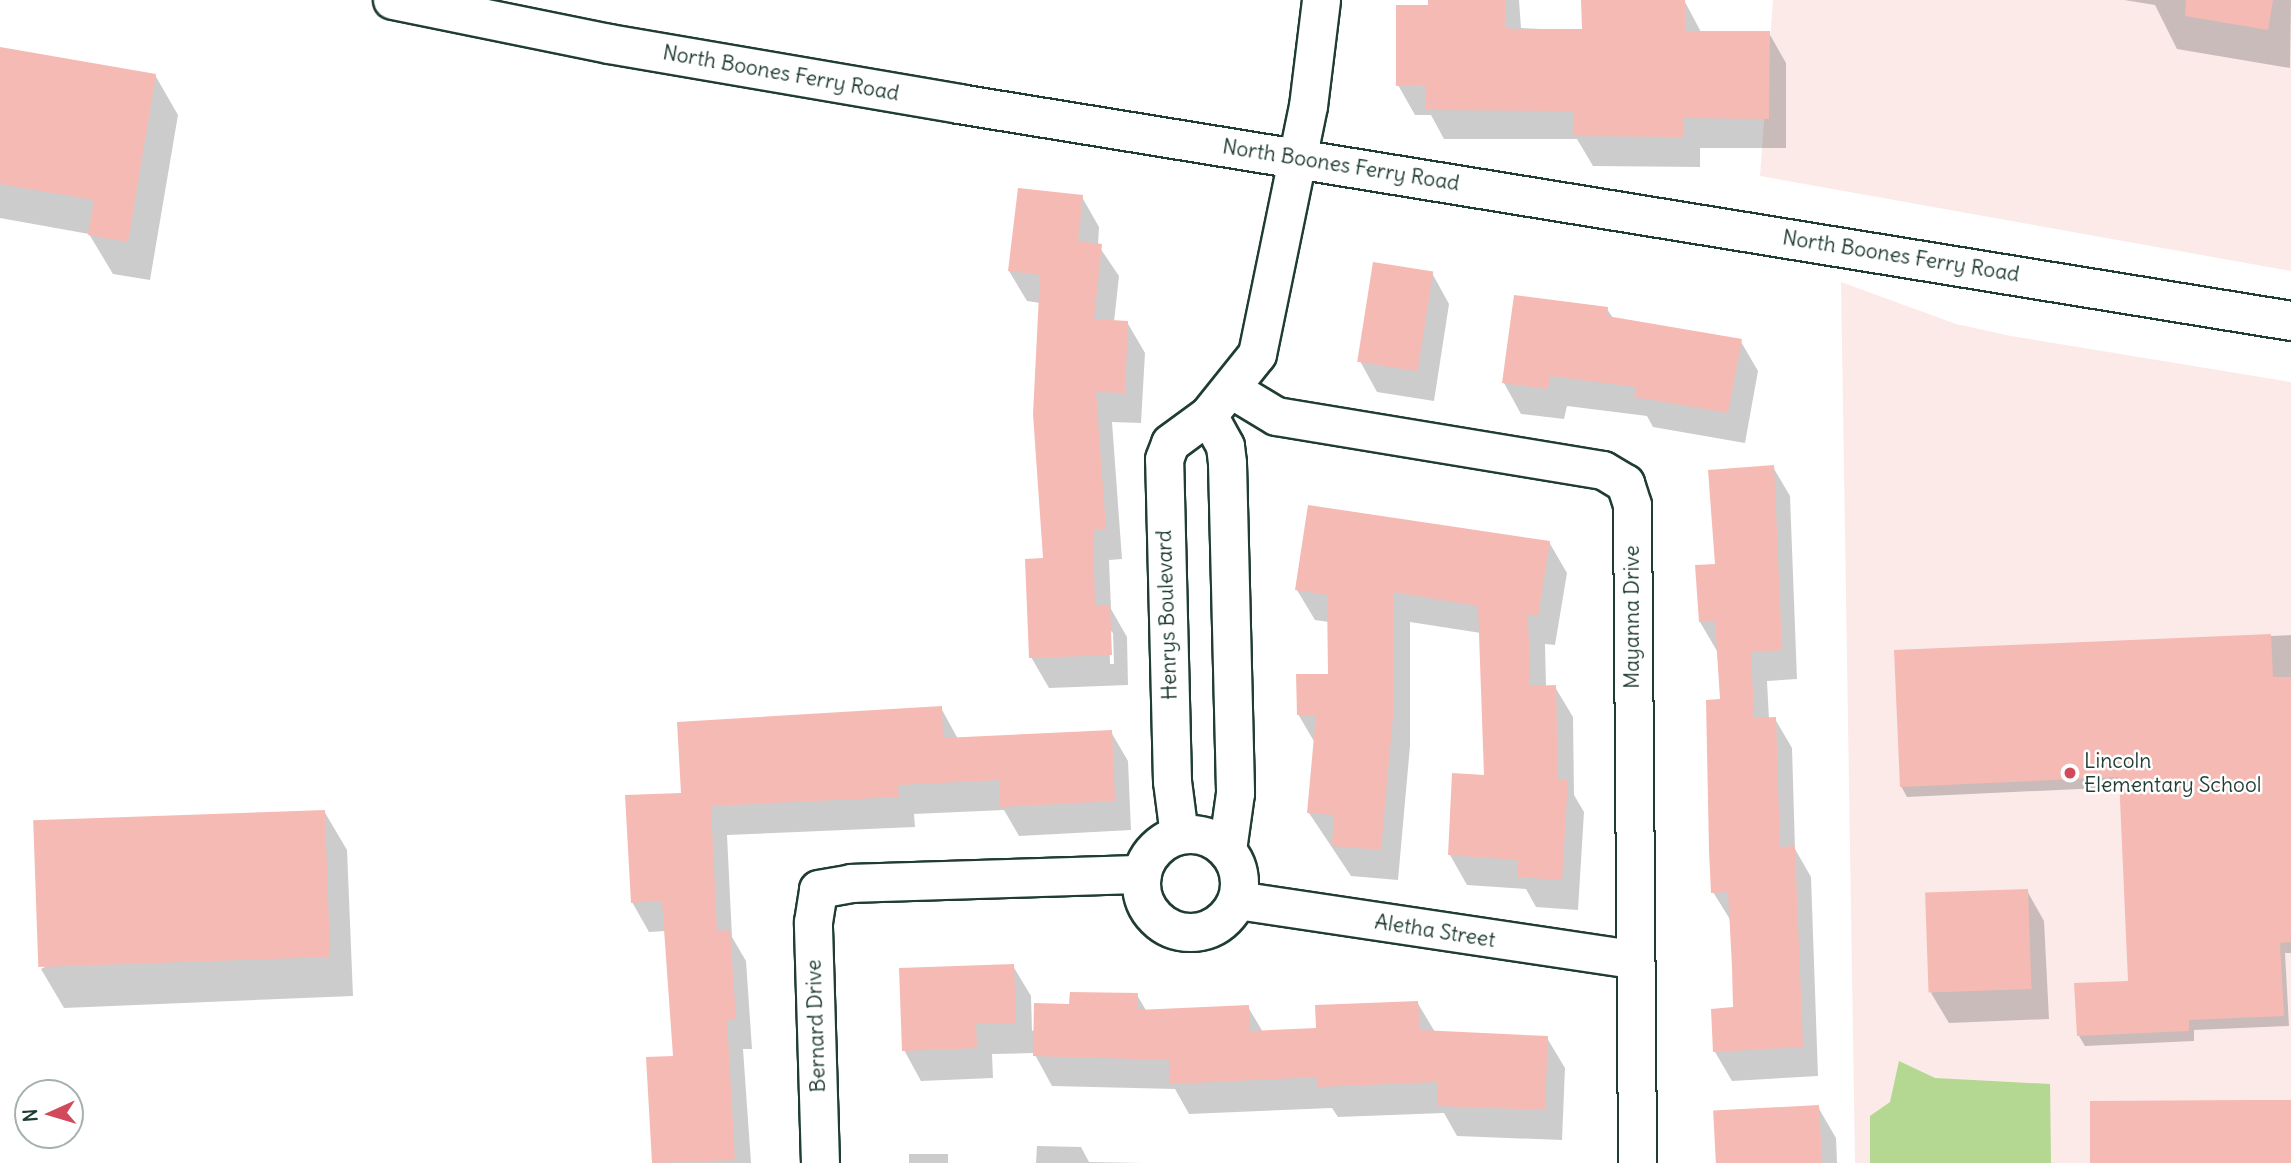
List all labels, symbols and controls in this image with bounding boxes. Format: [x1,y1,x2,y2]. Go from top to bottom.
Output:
street label: North Boones Ferry Road [661,40,901,106]
street label: North Boones Ferry Road [1221,134,1461,196]
street label: North Boones Ferry Road [1781,225,2021,287]
street label: Henrys Boulevard [1151,530,1183,700]
street label: Mayanna Drive [1619,545,1645,689]
place label: Lincoln Elementary School [2084,748,2261,798]
marker: Lincoln Elementary School [2062,765,2078,781]
street label: Aletha Street [1373,909,1497,953]
street label: Bernard Drive [801,959,831,1093]
north arrow [14,1079,84,1149]
text: N [18,1108,42,1123]

